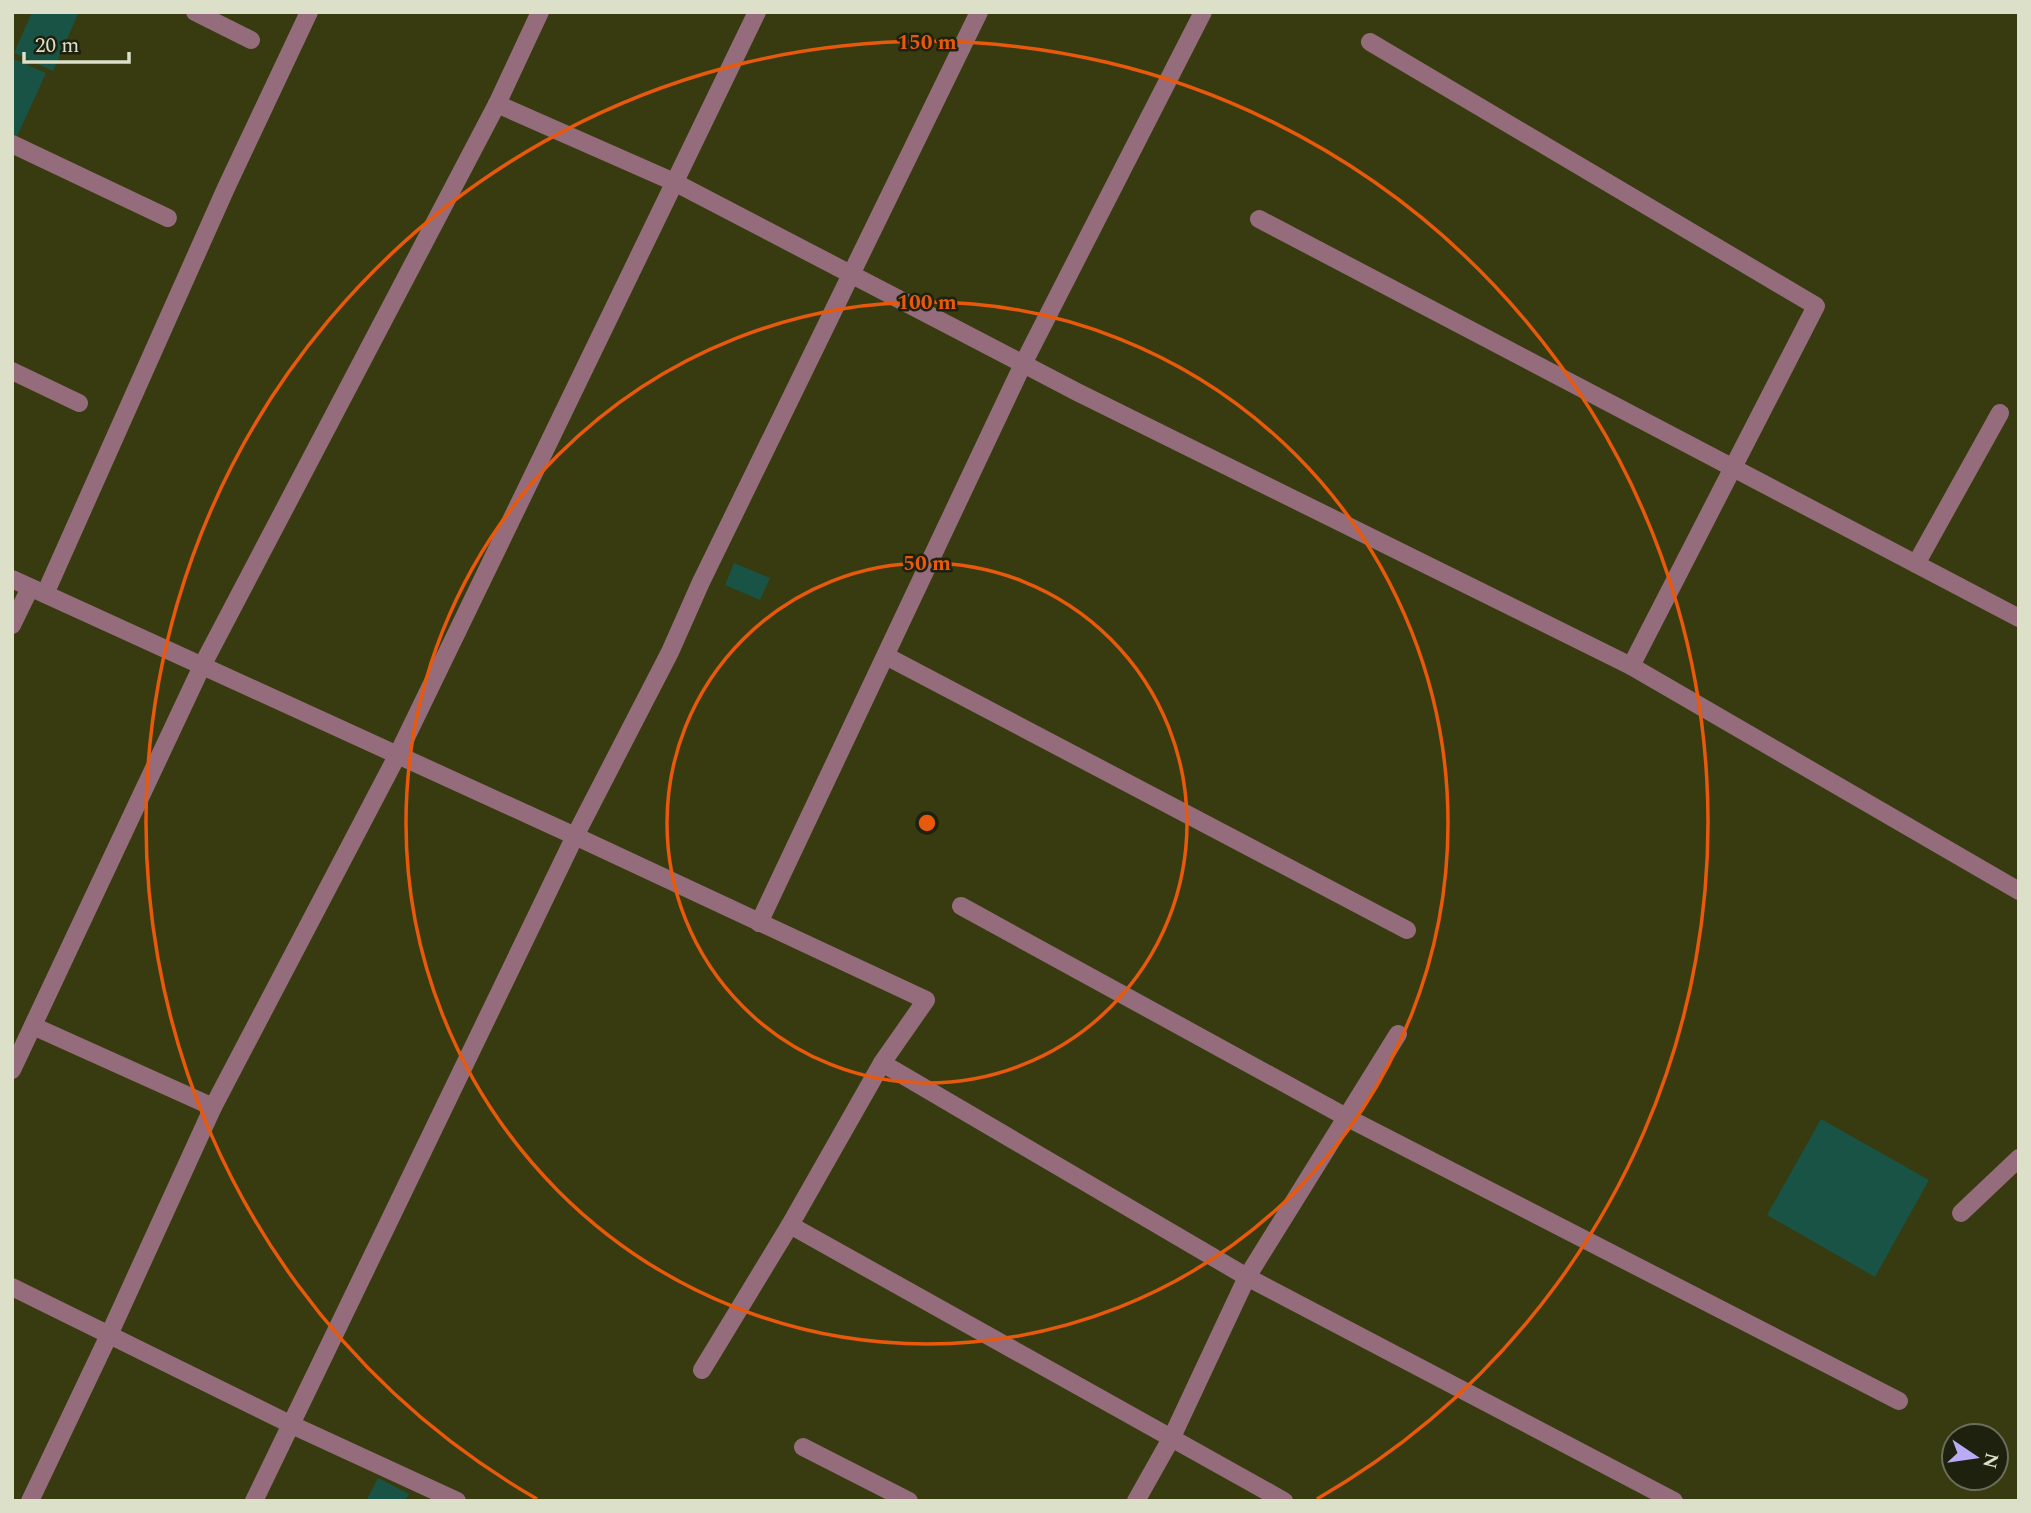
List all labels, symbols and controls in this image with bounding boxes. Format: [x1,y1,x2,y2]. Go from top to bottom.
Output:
scale bar [24,21,130,65]
text: 150 m [897,27,957,59]
text: 20 m [35,30,79,62]
text: 100 m [897,287,957,319]
text: 50 m [903,548,951,580]
centre of rings [915,811,939,835]
north arrow [1940,1422,2010,1492]
text: N [1974,1450,2006,1471]

